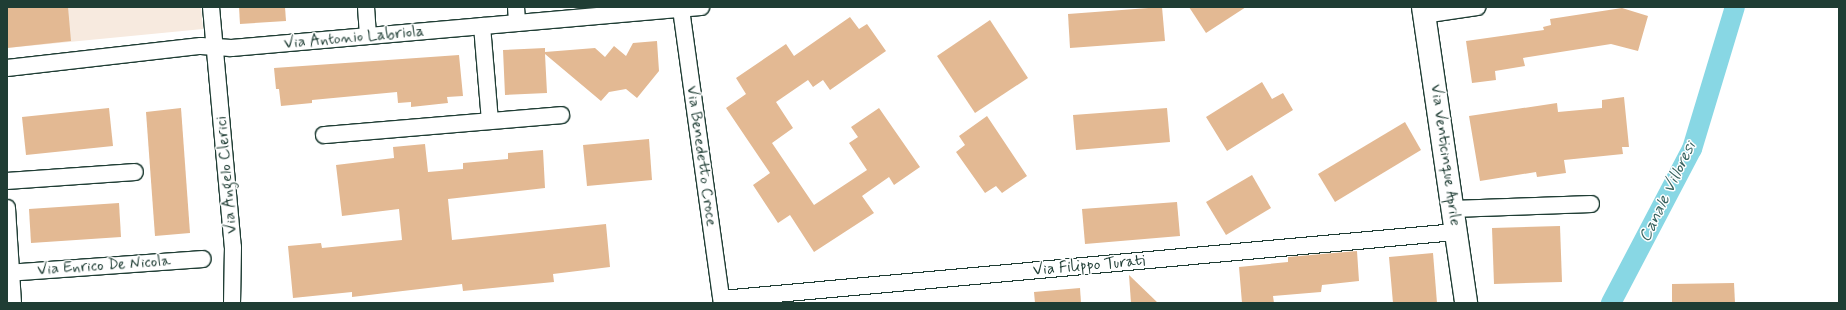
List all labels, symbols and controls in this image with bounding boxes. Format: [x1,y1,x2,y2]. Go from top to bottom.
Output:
street label: Via Antonio Labriola [283,22,425,54]
street label: Via Venticinque Aprile [1426,83,1464,227]
street label: Via Benedetto Croce [682,85,720,227]
street label: Via Angelo Clerici [212,116,242,234]
water label: Canale Villoresi [1635,139,1701,245]
street label: Via Enrico De Nicola [36,252,172,280]
street label: Via Filippo Turati [1033,252,1145,280]

